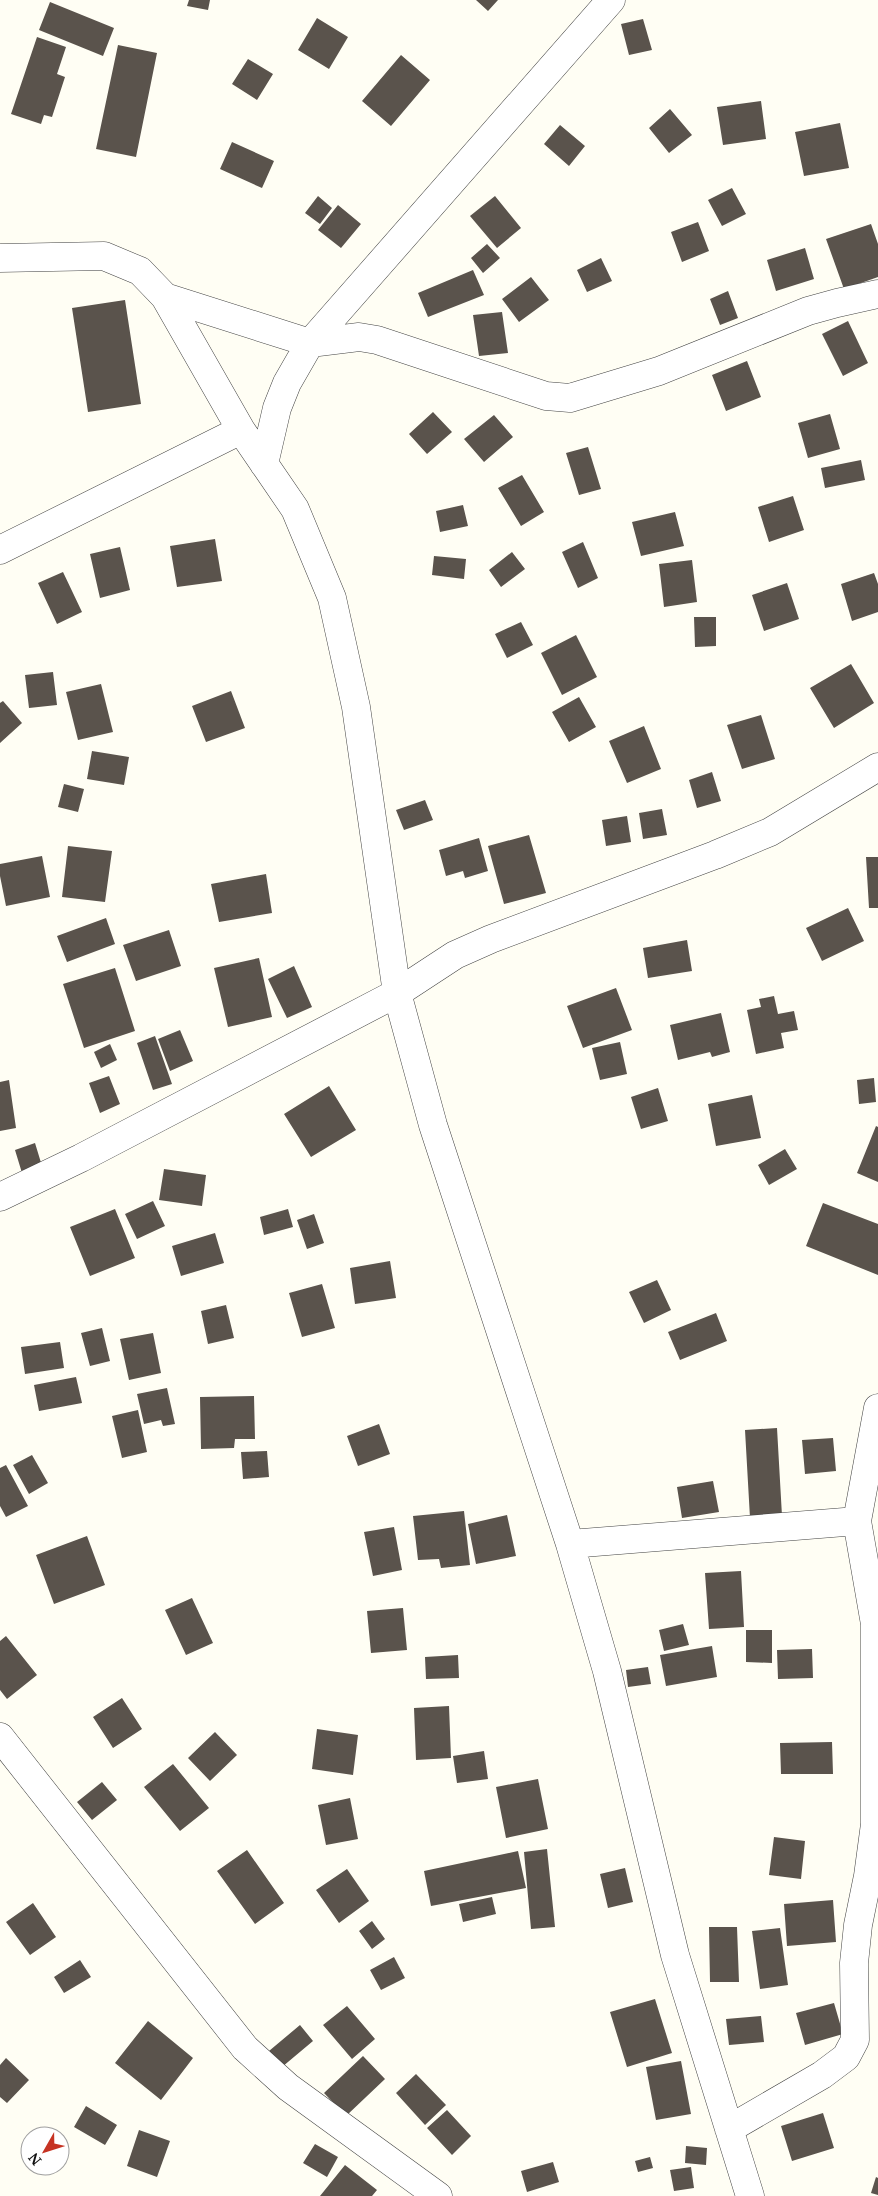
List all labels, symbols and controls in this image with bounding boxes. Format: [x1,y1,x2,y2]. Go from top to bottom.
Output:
north arrow [20,2126,70,2176]
text: N [24,2149,45,2170]

